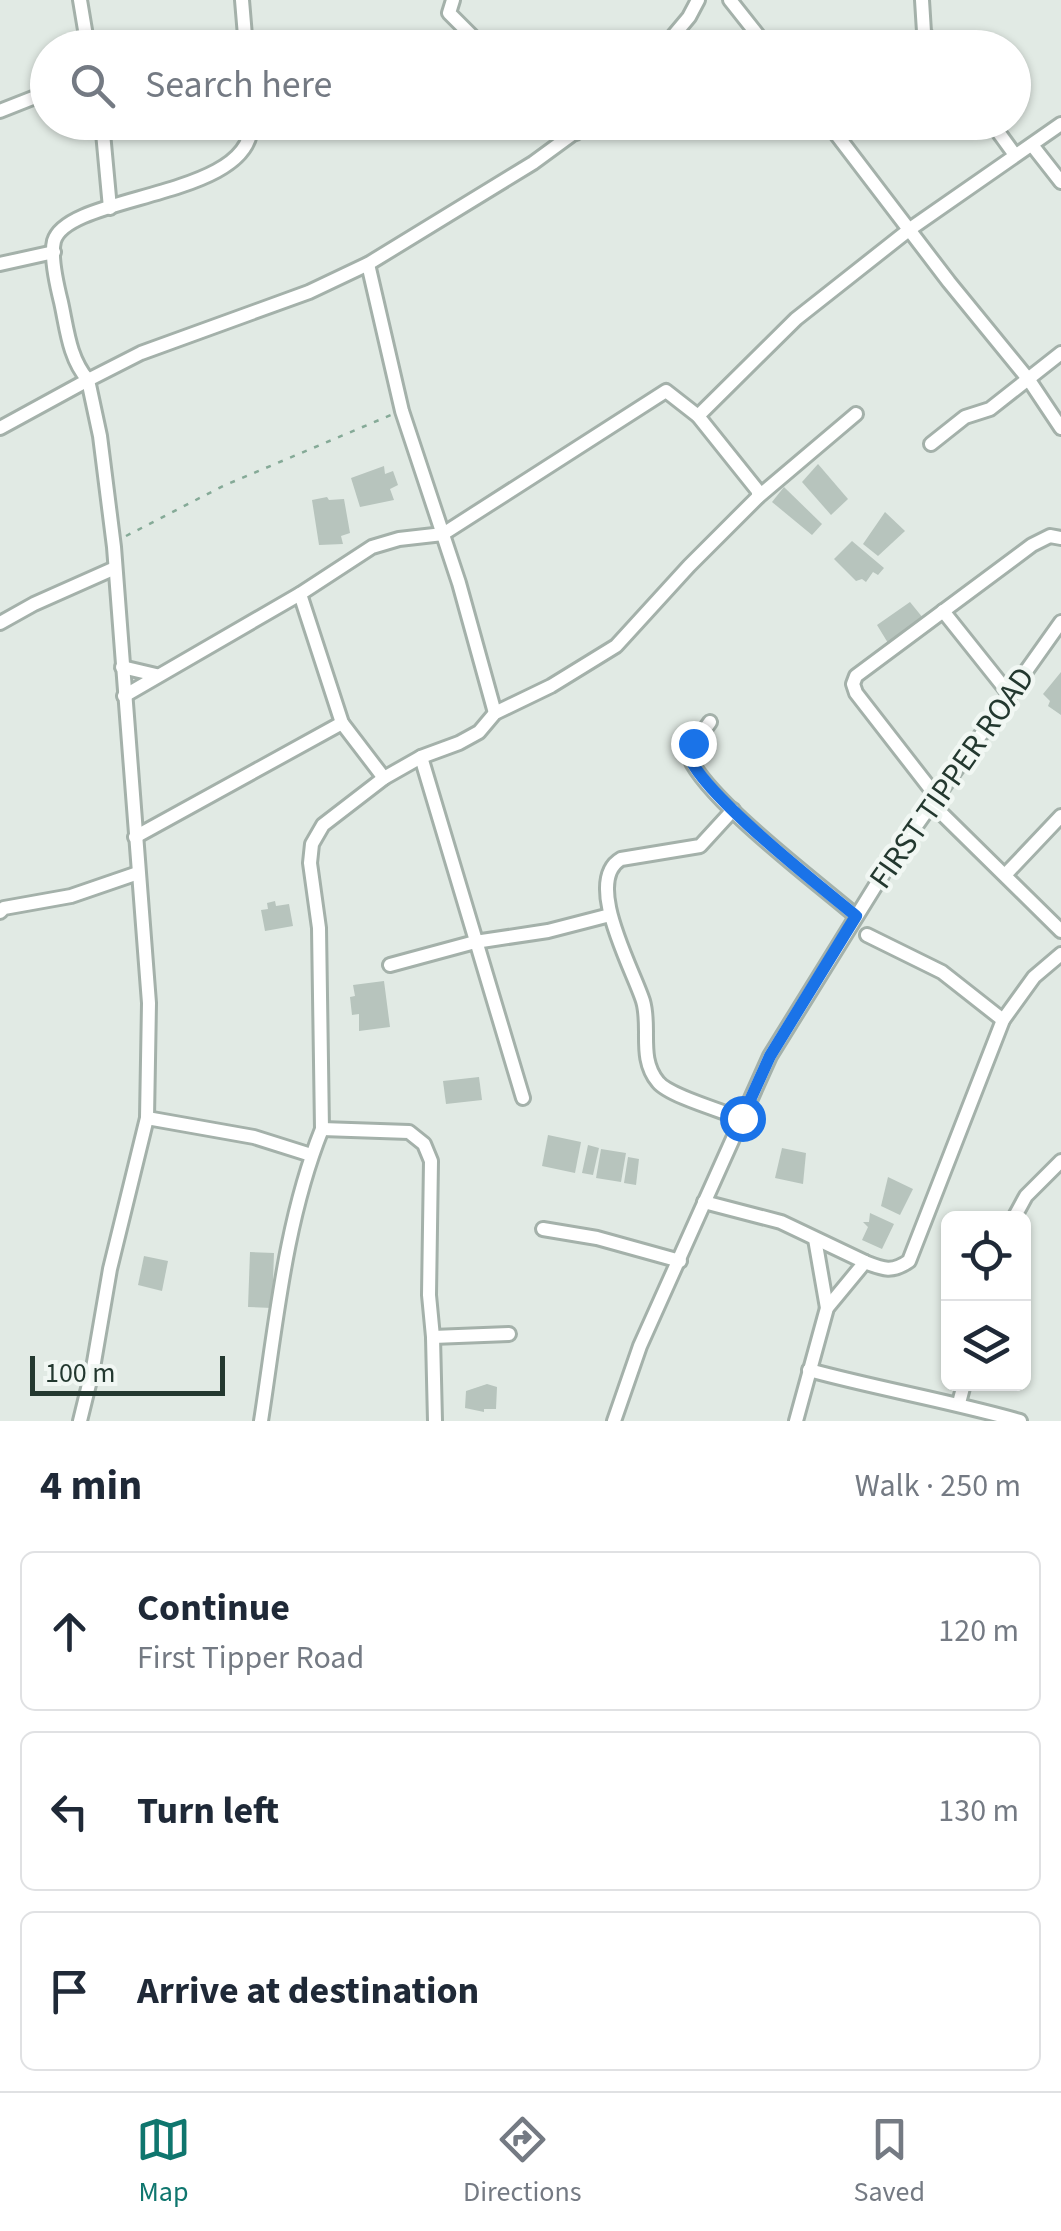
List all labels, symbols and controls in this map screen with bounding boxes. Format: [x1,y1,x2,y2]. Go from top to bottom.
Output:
search box [30,30,1031,140]
icon: search [65,58,120,113]
text: Search here [145,58,332,112]
street label: FIRST TIPPER ROAD [858,658,1046,898]
route end [671,721,717,767]
route start [720,1096,766,1142]
map controls [941,1211,1031,1391]
button: locate [941,1211,1031,1301]
button: layers [941,1301,1031,1391]
scale bar [30,1351,225,1396]
text: 100 m [45,1353,116,1393]
text: 4 min [40,1456,142,1516]
text: Walk · 250 m [855,1463,1021,1509]
text: Continue [137,1581,290,1635]
icon: ahead [42,1604,97,1659]
text: 120 m [938,1608,1019,1654]
text: First Tipper Road [137,1635,364,1681]
icon: left [42,1784,97,1839]
text: Turn left [137,1784,279,1838]
text: 130 m [938,1788,1019,1834]
icon: arrive [42,1964,97,2019]
text: Arrive at destination [137,1964,479,2018]
tab: Map [136,2112,191,2212]
tab: Directions [463,2112,582,2212]
tab: Saved [854,2112,925,2212]

